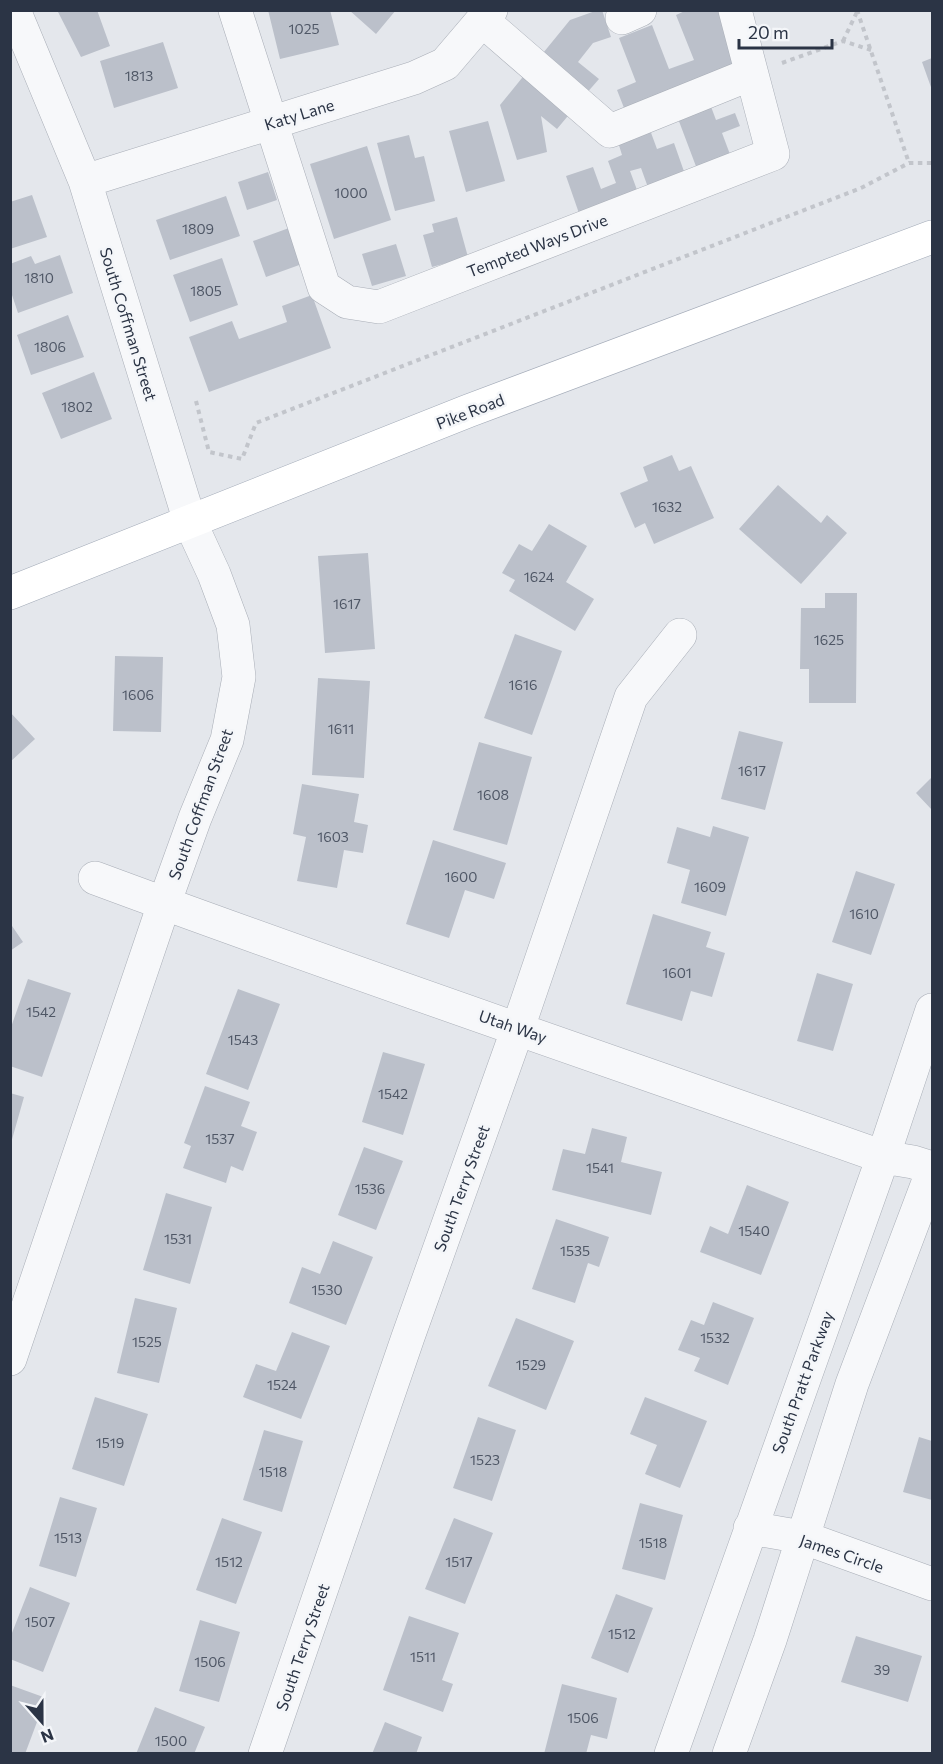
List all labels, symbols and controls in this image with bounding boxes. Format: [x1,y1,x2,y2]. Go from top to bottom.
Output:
scale bar [739,12,832,50]
house number: 1025 [289,20,319,37]
text: 20 m [748,21,789,43]
house number: 1813 [125,67,153,84]
street label: Katy Lane [262,94,336,134]
house number: 1000 [334,184,368,201]
street label: Tempted Ways Drive [464,209,610,281]
house number: 1809 [182,220,214,237]
street label: South Coffman Street [97,245,161,403]
house number: 1810 [24,269,54,286]
house number: 1805 [190,282,222,299]
house number: 1806 [34,338,66,355]
street label: Pike Road [433,389,507,433]
house number: 1802 [61,398,93,415]
house number: 1632 [652,498,682,515]
house number: 1624 [524,568,555,585]
house number: 1617 [333,595,361,612]
house number: 1625 [814,631,844,648]
house number: 1616 [509,676,537,693]
house number: 1606 [122,686,154,703]
house number: 1611 [328,720,354,737]
street label: South Coffman Street [164,726,236,882]
house number: 1617 [738,762,766,779]
house number: 1608 [477,786,509,803]
house number: 1603 [317,828,349,845]
house number: 1600 [445,868,477,885]
house number: 1609 [694,878,726,895]
house number: 1610 [849,905,879,922]
house number: 1601 [662,964,692,981]
house number: 1542 [26,1003,56,1020]
street label: Utah Way [476,1005,550,1047]
house number: 1543 [228,1031,258,1048]
house number: 1542 [378,1085,408,1102]
street label: South Terry Street [429,1122,493,1254]
house number: 1537 [205,1130,235,1147]
house number: 1541 [586,1159,614,1176]
house number: 1536 [355,1180,385,1197]
house number: 1540 [738,1222,770,1239]
house number: 1531 [164,1230,192,1247]
house number: 1535 [560,1242,590,1259]
house number: 1530 [311,1281,343,1298]
street label: South Pratt Parkway [767,1308,837,1456]
house number: 1532 [700,1329,730,1346]
house number: 1525 [132,1333,162,1350]
house number: 1529 [516,1356,546,1373]
house number: 1524 [267,1376,298,1393]
house number: 1519 [96,1434,124,1451]
house number: 1523 [470,1451,500,1468]
house number: 1518 [259,1463,287,1480]
house number: 1513 [54,1529,82,1546]
street label: James Circle [798,1530,886,1576]
house number: 1518 [639,1534,667,1551]
house number: 1512 [215,1553,243,1570]
house number: 1517 [445,1553,473,1570]
street label: South Terry Street [271,1580,333,1713]
house number: 1507 [25,1613,55,1630]
house number: 1512 [608,1625,636,1642]
house number: 1511 [410,1648,436,1665]
house number: 1506 [194,1653,226,1670]
house number: 39 [874,1661,890,1678]
north arrow [12,1692,72,1752]
house number: 1506 [567,1709,599,1726]
text: N [39,1725,57,1747]
house number: 1500 [155,1732,187,1749]

